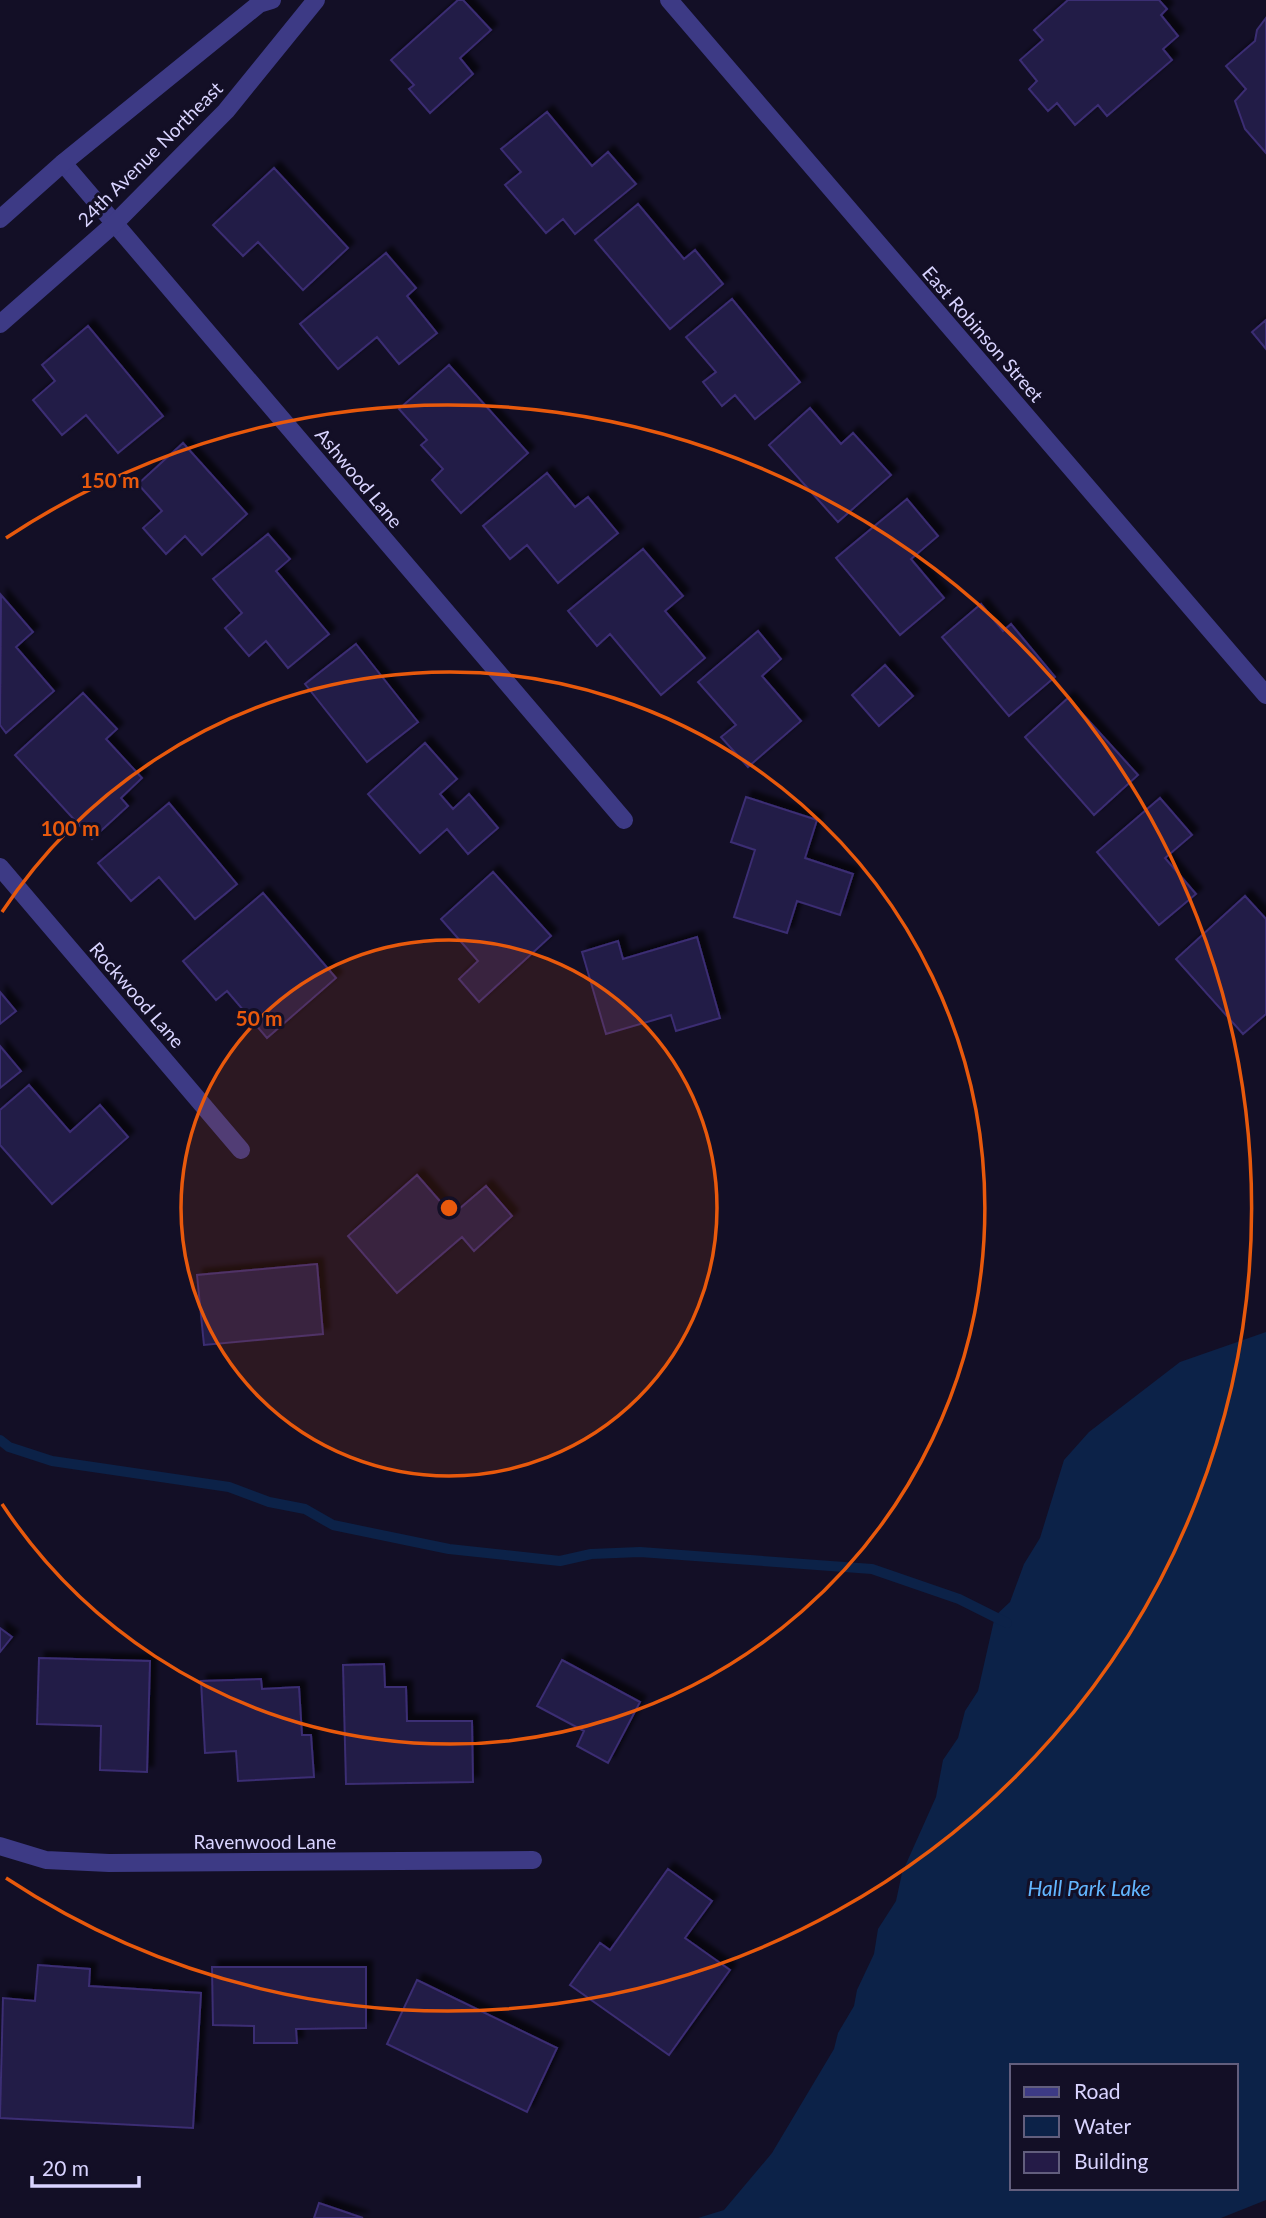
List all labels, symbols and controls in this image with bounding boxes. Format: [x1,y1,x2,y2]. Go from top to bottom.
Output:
street label: 24th Avenue Northeast [72,76,227,231]
street label: East Robinson Street [918,261,1049,406]
street label: Ashwood Lane [311,423,408,532]
text: 150 m [80,467,140,492]
text: 100 m [40,815,100,840]
street label: Rockwood Lane [85,937,190,1052]
text: 50 m [235,1005,283,1030]
centre of rings [437,1196,461,1220]
street label: Ravenwood Lane [194,1830,336,1853]
water label: Hall Park Lake [1027,1875,1151,1900]
legend [1010,2064,1238,2190]
text: Road [1074,2078,1121,2103]
text: Water [1074,2113,1131,2138]
scale bar [32,2144,138,2188]
text: Building [1074,2148,1149,2173]
text: 20 m [42,2155,89,2180]

